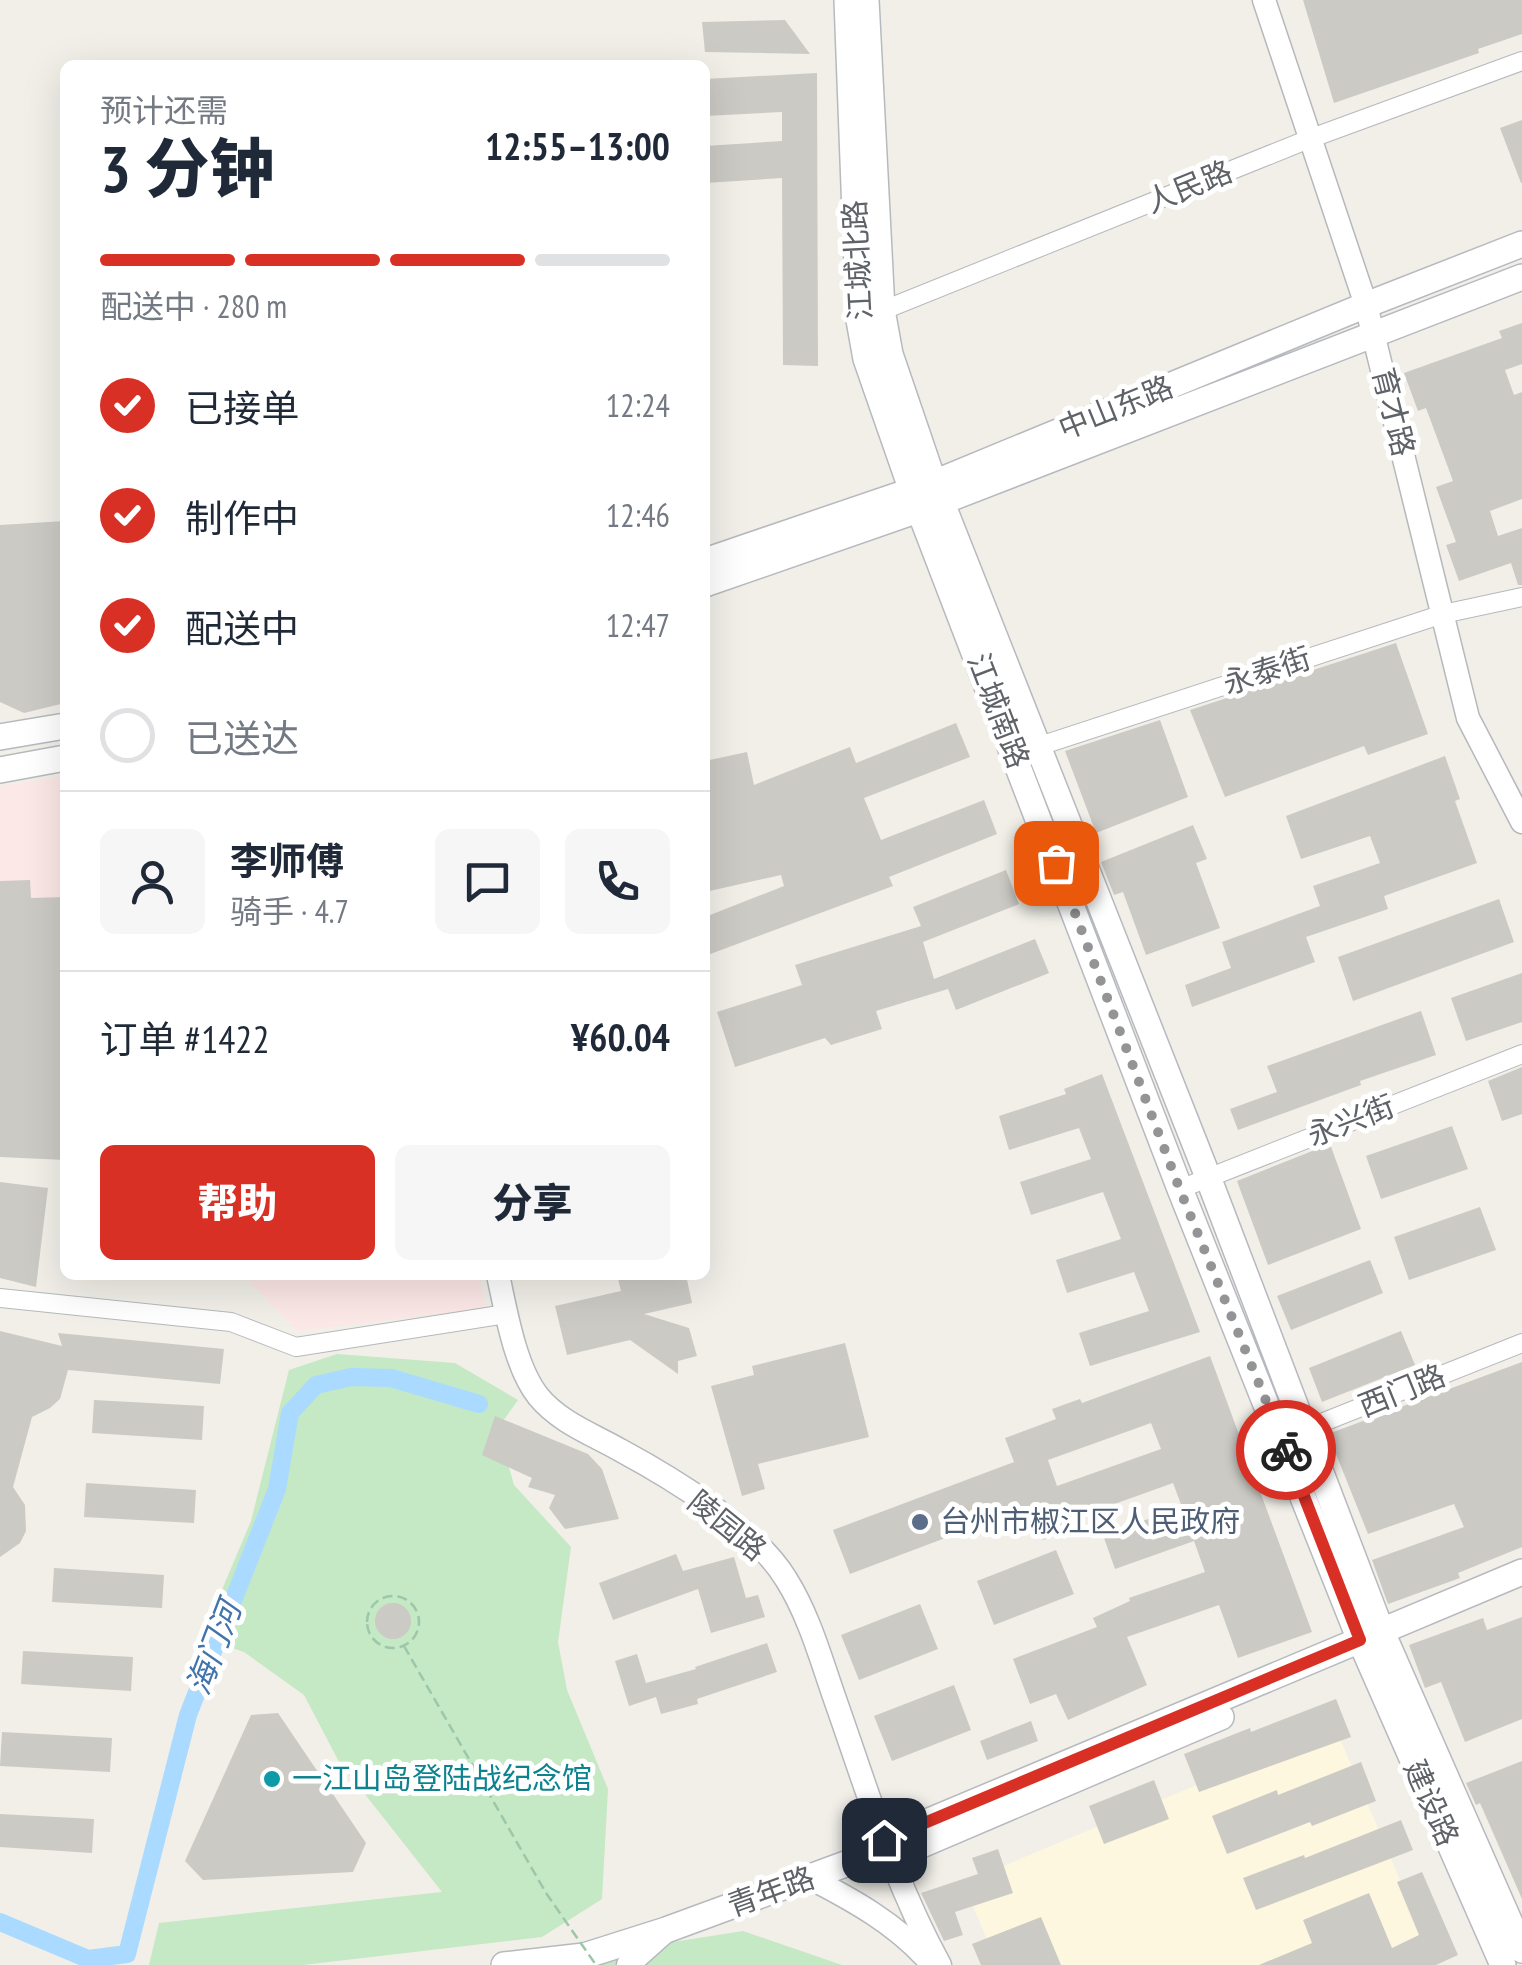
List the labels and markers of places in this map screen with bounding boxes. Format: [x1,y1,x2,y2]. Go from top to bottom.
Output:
pin [1014,821,1099,906]
place label: 台州市椒江区人民政府 [940,1501,1240,1540]
marker: 台州市椒江区人民政府 [909,1511,931,1533]
place label: 一江山岛登陆战纪念馆 [292,1758,592,1797]
marker: 一江山岛登陆战纪念馆 [261,1768,283,1790]
pin [842,1798,927,1883]

